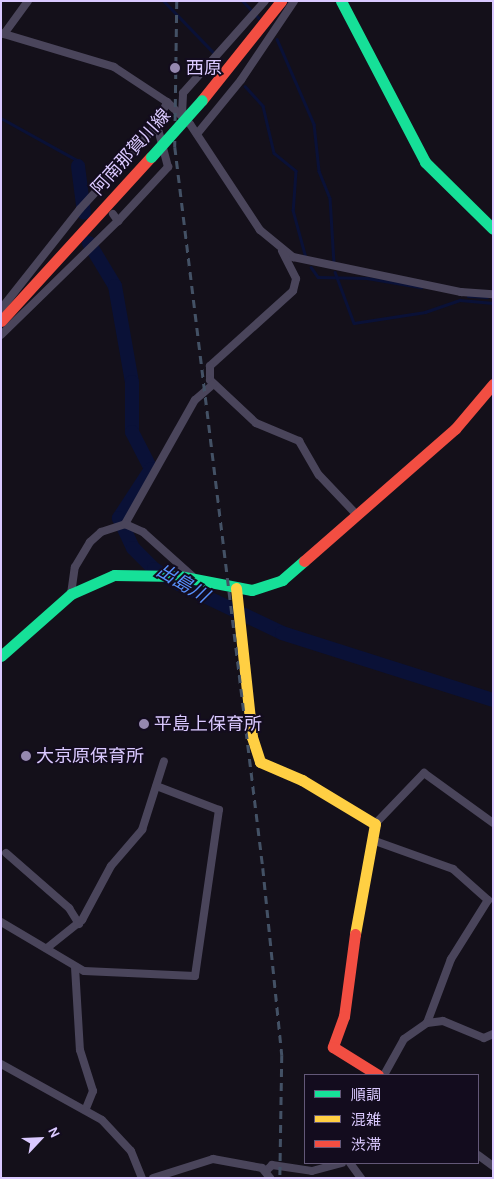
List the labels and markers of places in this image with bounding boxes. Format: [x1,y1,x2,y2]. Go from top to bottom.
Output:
place label: 西原 [186,57,222,79]
marker: 西原 [168,61,182,75]
place label: 平島上保育所 [154,713,262,735]
marker: 平島上保育所 [138,718,150,730]
place label: 大京原保育所 [36,745,144,767]
marker: 大京原保育所 [20,750,32,762]

